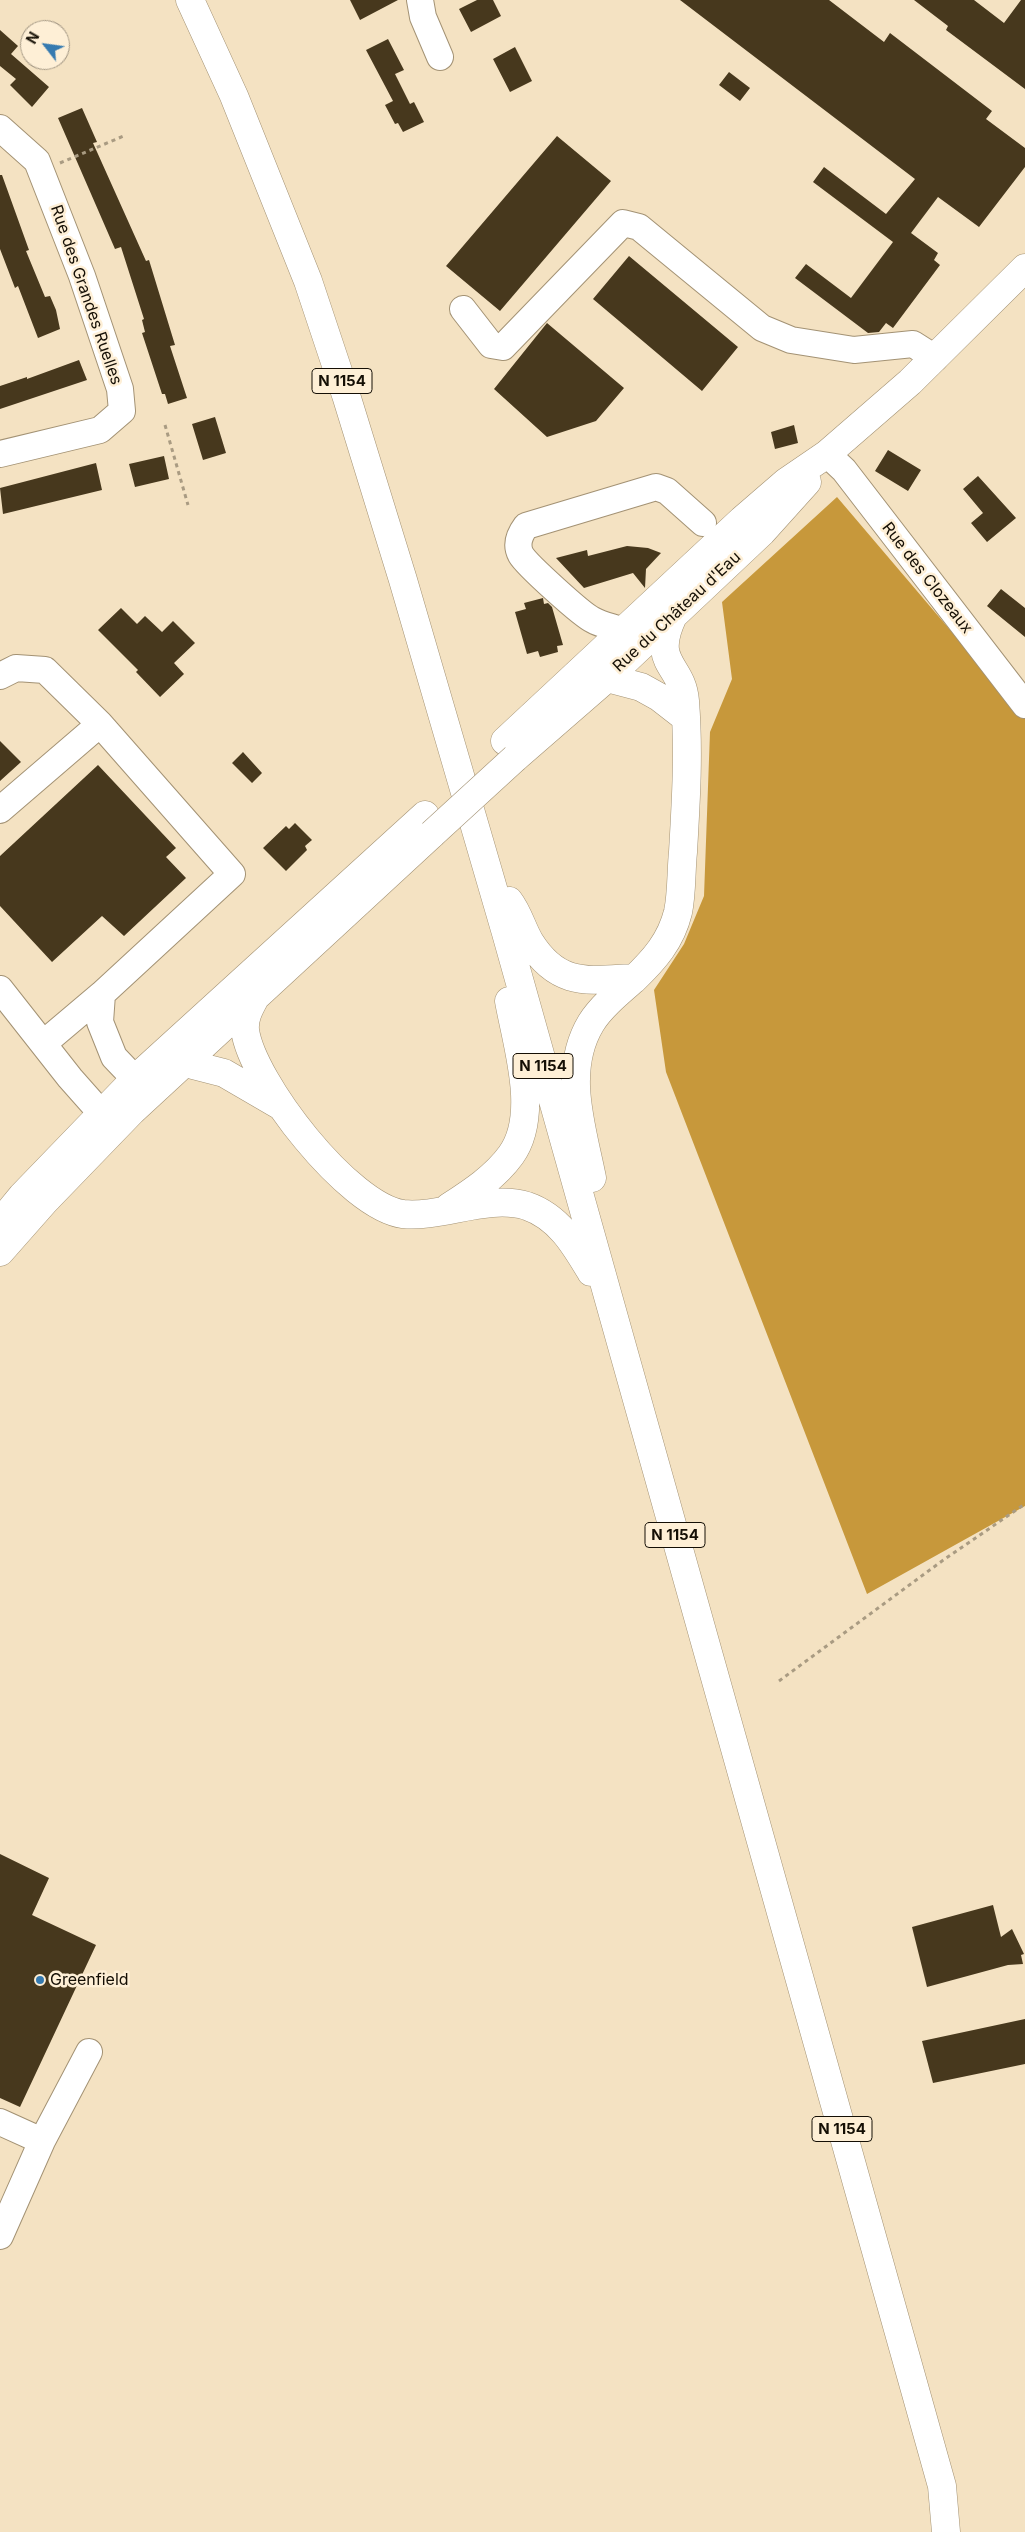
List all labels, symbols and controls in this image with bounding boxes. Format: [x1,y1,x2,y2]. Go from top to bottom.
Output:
north arrow [20,20,70,70]
text: N [22,29,42,47]
street label: Rue des Grandes Ruelles [46,203,126,387]
road number: N 1154 [312,368,372,394]
street label: Rue des Clozeaux [878,519,976,637]
street label: Rue du Château d'Eau [609,548,745,676]
road number: N 1154 [513,1054,573,1078]
road number: N 1154 [645,1522,705,1548]
place label: Greenfield [50,1970,129,1990]
marker: Greenfield [34,1974,46,1986]
road number: N 1154 [812,2116,872,2142]

